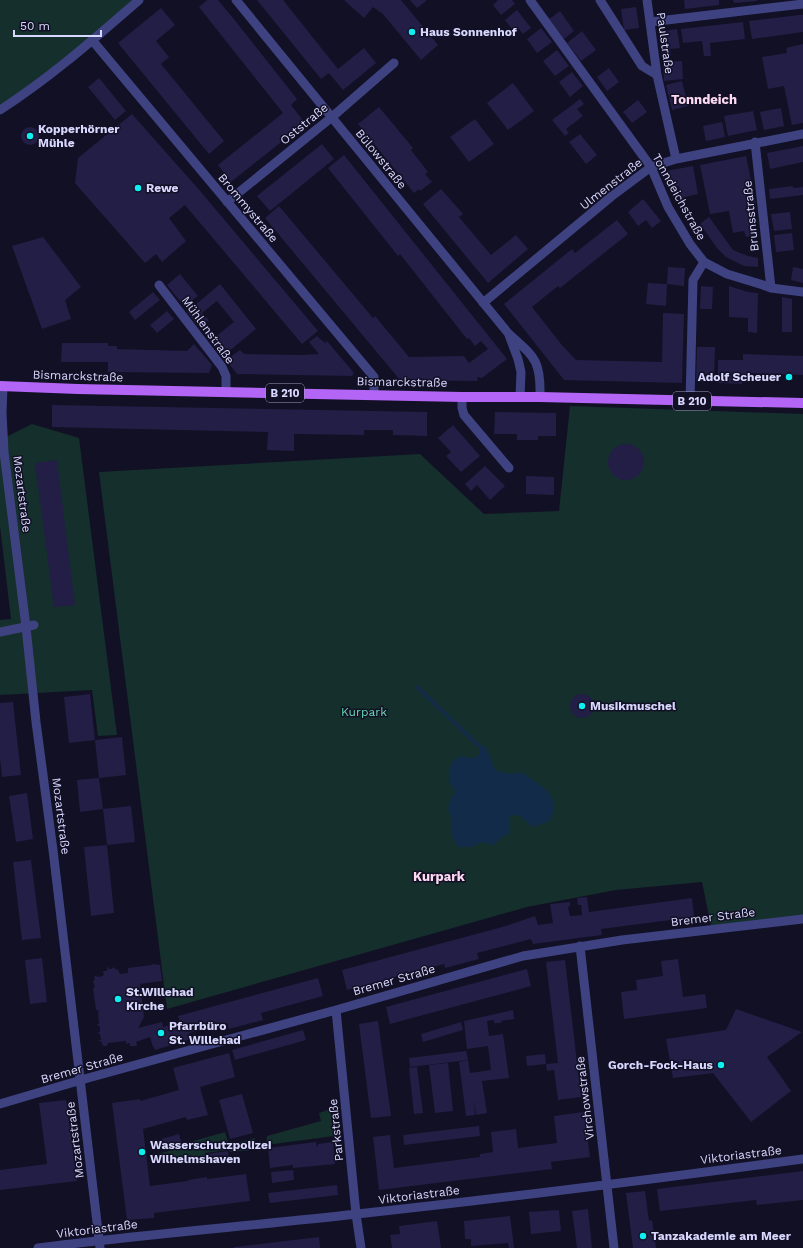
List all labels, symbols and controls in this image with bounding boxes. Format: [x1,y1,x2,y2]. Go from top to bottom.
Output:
street label: Paulstraße [654,11,676,75]
scale bar [14,12,101,38]
text: 50 m [20,19,50,33]
place label: Haus Sonnenhof [420,25,517,39]
marker: Haus Sonnenhof [407,27,417,37]
district label: Tonndeich [671,92,737,107]
street label: Oststraße [277,100,331,148]
place label: Kopperhörner Mühle [38,122,120,150]
street label: Bülowstraße [353,126,409,192]
marker: Kopperhörner Mühle [25,131,35,141]
street label: Tonndeichstraße [649,151,709,243]
street label: Ulmenstraße [577,155,645,213]
street label: Brommystraße [215,171,281,245]
street label: Brunsstraße [740,180,762,252]
place label: Rewe [146,181,179,195]
marker: Rewe [133,183,143,193]
street label: Mühlenstraße [179,293,237,367]
street label: Bismarckstraße [32,367,124,385]
place label: Adolf Scheuer [698,370,782,384]
marker: Adolf Scheuer [784,372,794,382]
street label: Bismarckstraße [356,374,448,390]
road number: B 210 [266,384,304,402]
road number: B 210 [673,392,711,410]
street label: Mozartstraße [10,455,34,533]
place label: Musikmuschel [590,699,676,713]
marker: Musikmuschel [577,701,587,711]
park label: Kurpark [341,705,387,719]
street label: Mozartstraße [49,777,73,855]
district label: Kurpark [413,869,466,884]
street label: Bremer Straße [670,905,756,929]
street label: Bremer Straße [351,962,437,998]
place label: St.Willehad Kirche [126,985,194,1013]
marker: St.Willehad Kirche [113,994,123,1004]
place label: Pfarrbüro St. Willehad [169,1019,241,1047]
marker: Pfarrbüro St. Willehad [156,1028,166,1038]
street label: Bremer Straße [39,1050,125,1086]
street label: Virchowstraße [573,1055,597,1141]
place label: Gorch-Fock-Haus [608,1058,714,1072]
marker: Gorch-Fock-Haus [716,1060,726,1070]
street label: Parkstraße [326,1098,346,1162]
street label: Mozartstraße [63,1101,87,1179]
place label: Wasserschutzpolizei Wilhelmshaven [150,1138,271,1166]
street label: Viktoriastraße [699,1143,783,1167]
marker: Wasserschutzpolizei Wilhelmshaven [137,1147,147,1157]
street label: Viktoriastraße [377,1183,461,1207]
street label: Viktoriastraße [55,1217,139,1241]
place label: Tanzakademie am Meer [651,1229,792,1243]
marker: Tanzakademie am Meer [638,1231,648,1241]

